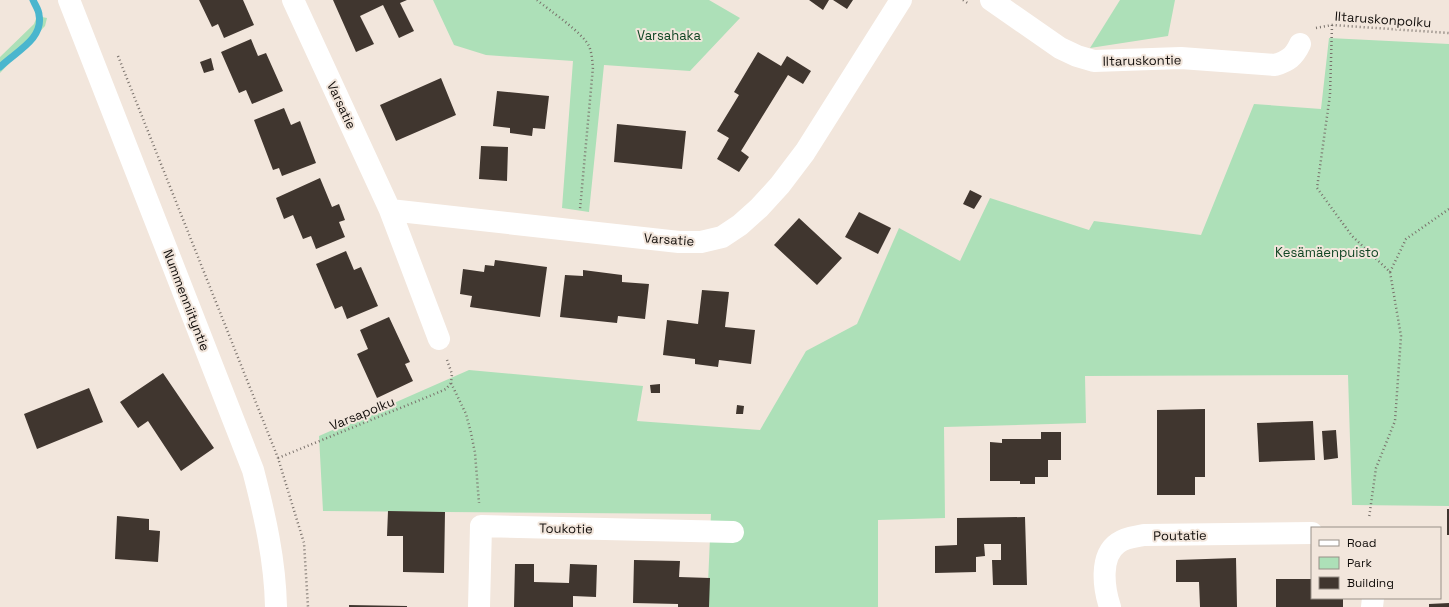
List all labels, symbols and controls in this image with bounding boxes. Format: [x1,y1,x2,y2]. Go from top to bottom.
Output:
street label: Iltaruskonpolku [1334,8,1432,31]
park label: Varsahaka [637,27,701,44]
street label: Iltaruskontie [1102,51,1182,70]
street label: Varsatie [323,79,360,132]
street label: Varsatie [643,229,695,250]
park label: Kesämäenpuisto [1275,244,1379,261]
street label: Nummenniityntie [159,247,214,353]
street label: Varsapolku [327,393,397,434]
street label: Toukotie [539,520,593,537]
street label: Poutatie [1153,527,1207,544]
legend [1311,527,1441,599]
text: Road [1347,535,1376,551]
text: Park [1347,555,1372,571]
text: Building [1347,575,1394,591]

